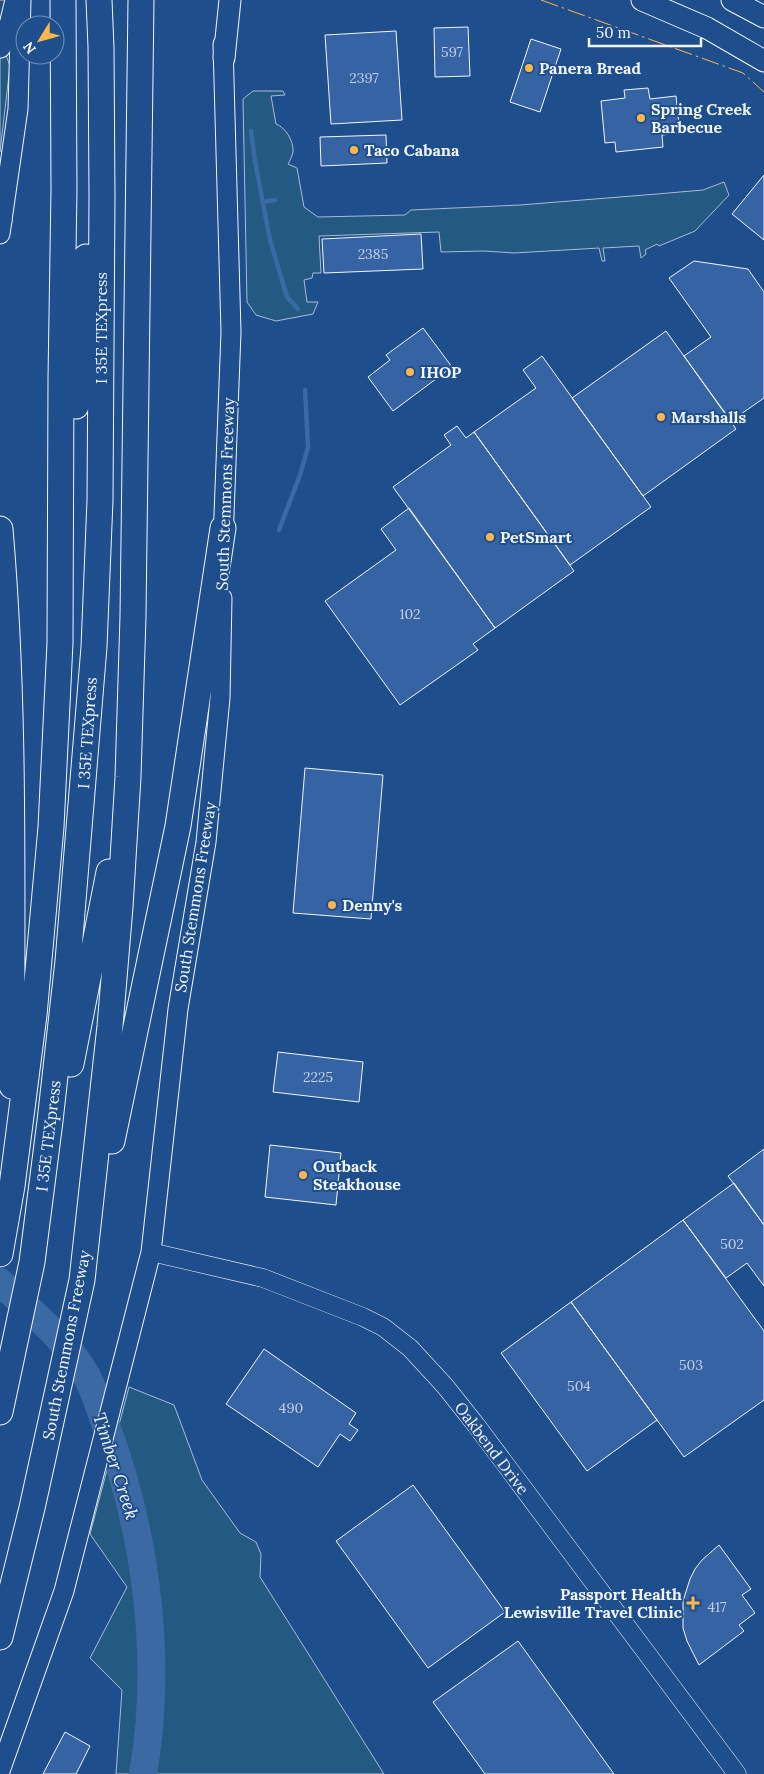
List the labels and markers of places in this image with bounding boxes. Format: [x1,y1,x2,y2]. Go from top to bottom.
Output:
place label: Panera Bread [539,58,641,78]
marker: Panera Bread [523,62,535,74]
place label: Spring Creek Barbecue [651,99,752,137]
marker: Spring Creek Barbecue [635,112,647,124]
place label: Taco Cabana [364,140,460,160]
marker: Taco Cabana [348,144,360,156]
place label: IHOP [420,362,461,382]
marker: IHOP [404,366,416,378]
place label: Marshalls [671,407,746,427]
marker: Marshalls [655,411,667,423]
place label: PetSmart [500,527,572,547]
marker: PetSmart [484,531,496,543]
place label: Denny's [342,895,403,915]
marker: Denny's [326,899,338,911]
place label: Outback Steakhouse [313,1156,401,1194]
marker: Outback Steakhouse [297,1169,309,1181]
place label: Passport Health Lewisville Travel Clinic [504,1584,683,1622]
marker: Passport Health Lewisville Travel Clinic [686,1596,700,1610]

